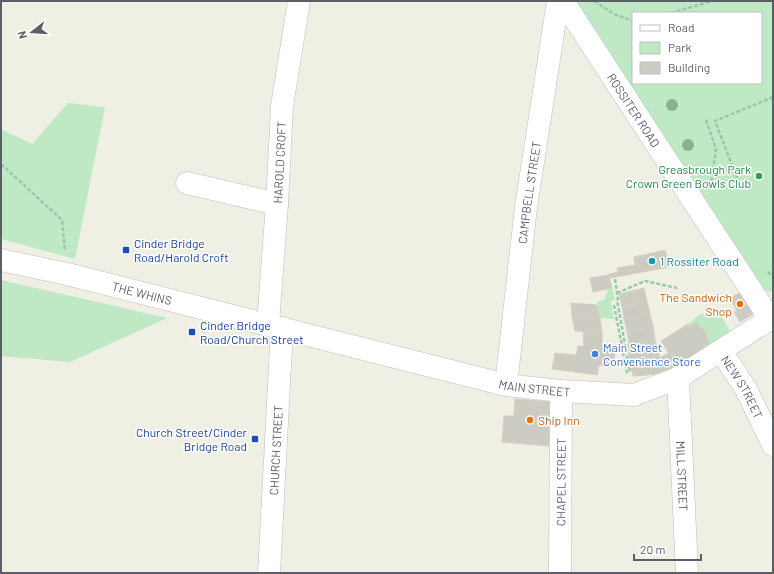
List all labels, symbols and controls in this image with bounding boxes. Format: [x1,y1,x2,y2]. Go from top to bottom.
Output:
north arrow [12,12,52,52]
legend [632,12,762,84]
text: Road [668,20,695,34]
text: N [15,30,29,40]
text: Park [668,40,692,54]
text: Building [668,60,710,74]
street label: ROSSITER ROAD [605,70,663,150]
street label: HAROLD CROFT [270,121,288,204]
street label: CAMPBELL STREET [515,140,543,244]
place label: Greasbrough Park Crown Green Bowls Club [626,162,751,190]
marker: Greasbrough Park Crown Green Bowls Club [754,171,764,181]
place label: Cinder Bridge Road/Harold Croft [134,236,229,264]
marker: Cinder Bridge Road/Harold Croft [121,245,131,255]
place label: 1 Rossiter Road [660,254,739,268]
marker: 1 Rossiter Road [647,256,657,266]
street label: THE WHINS [111,279,173,307]
place label: The Sandwich Shop [660,290,732,318]
marker: The Sandwich Shop [735,299,745,309]
place label: Cinder Bridge Road/Church Street [200,318,304,346]
marker: Cinder Bridge Road/Church Street [187,327,197,337]
place label: Main Street Convenience Store [603,340,701,368]
marker: Main Street Convenience Store [590,349,600,359]
street label: NEW STREET [719,353,766,421]
street label: MAIN STREET [497,376,571,399]
street label: CHURCH STREET [266,405,285,496]
place label: Ship Inn [538,413,580,427]
marker: Ship Inn [525,415,535,425]
place label: Church Street/Cinder Bridge Road [136,425,248,453]
marker: Church Street/Cinder Bridge Road [250,434,260,444]
street label: CHAPEL STREET [553,438,568,526]
street label: MILL STREET [674,441,691,511]
scale bar [634,536,701,562]
text: 20 m [640,542,666,556]

